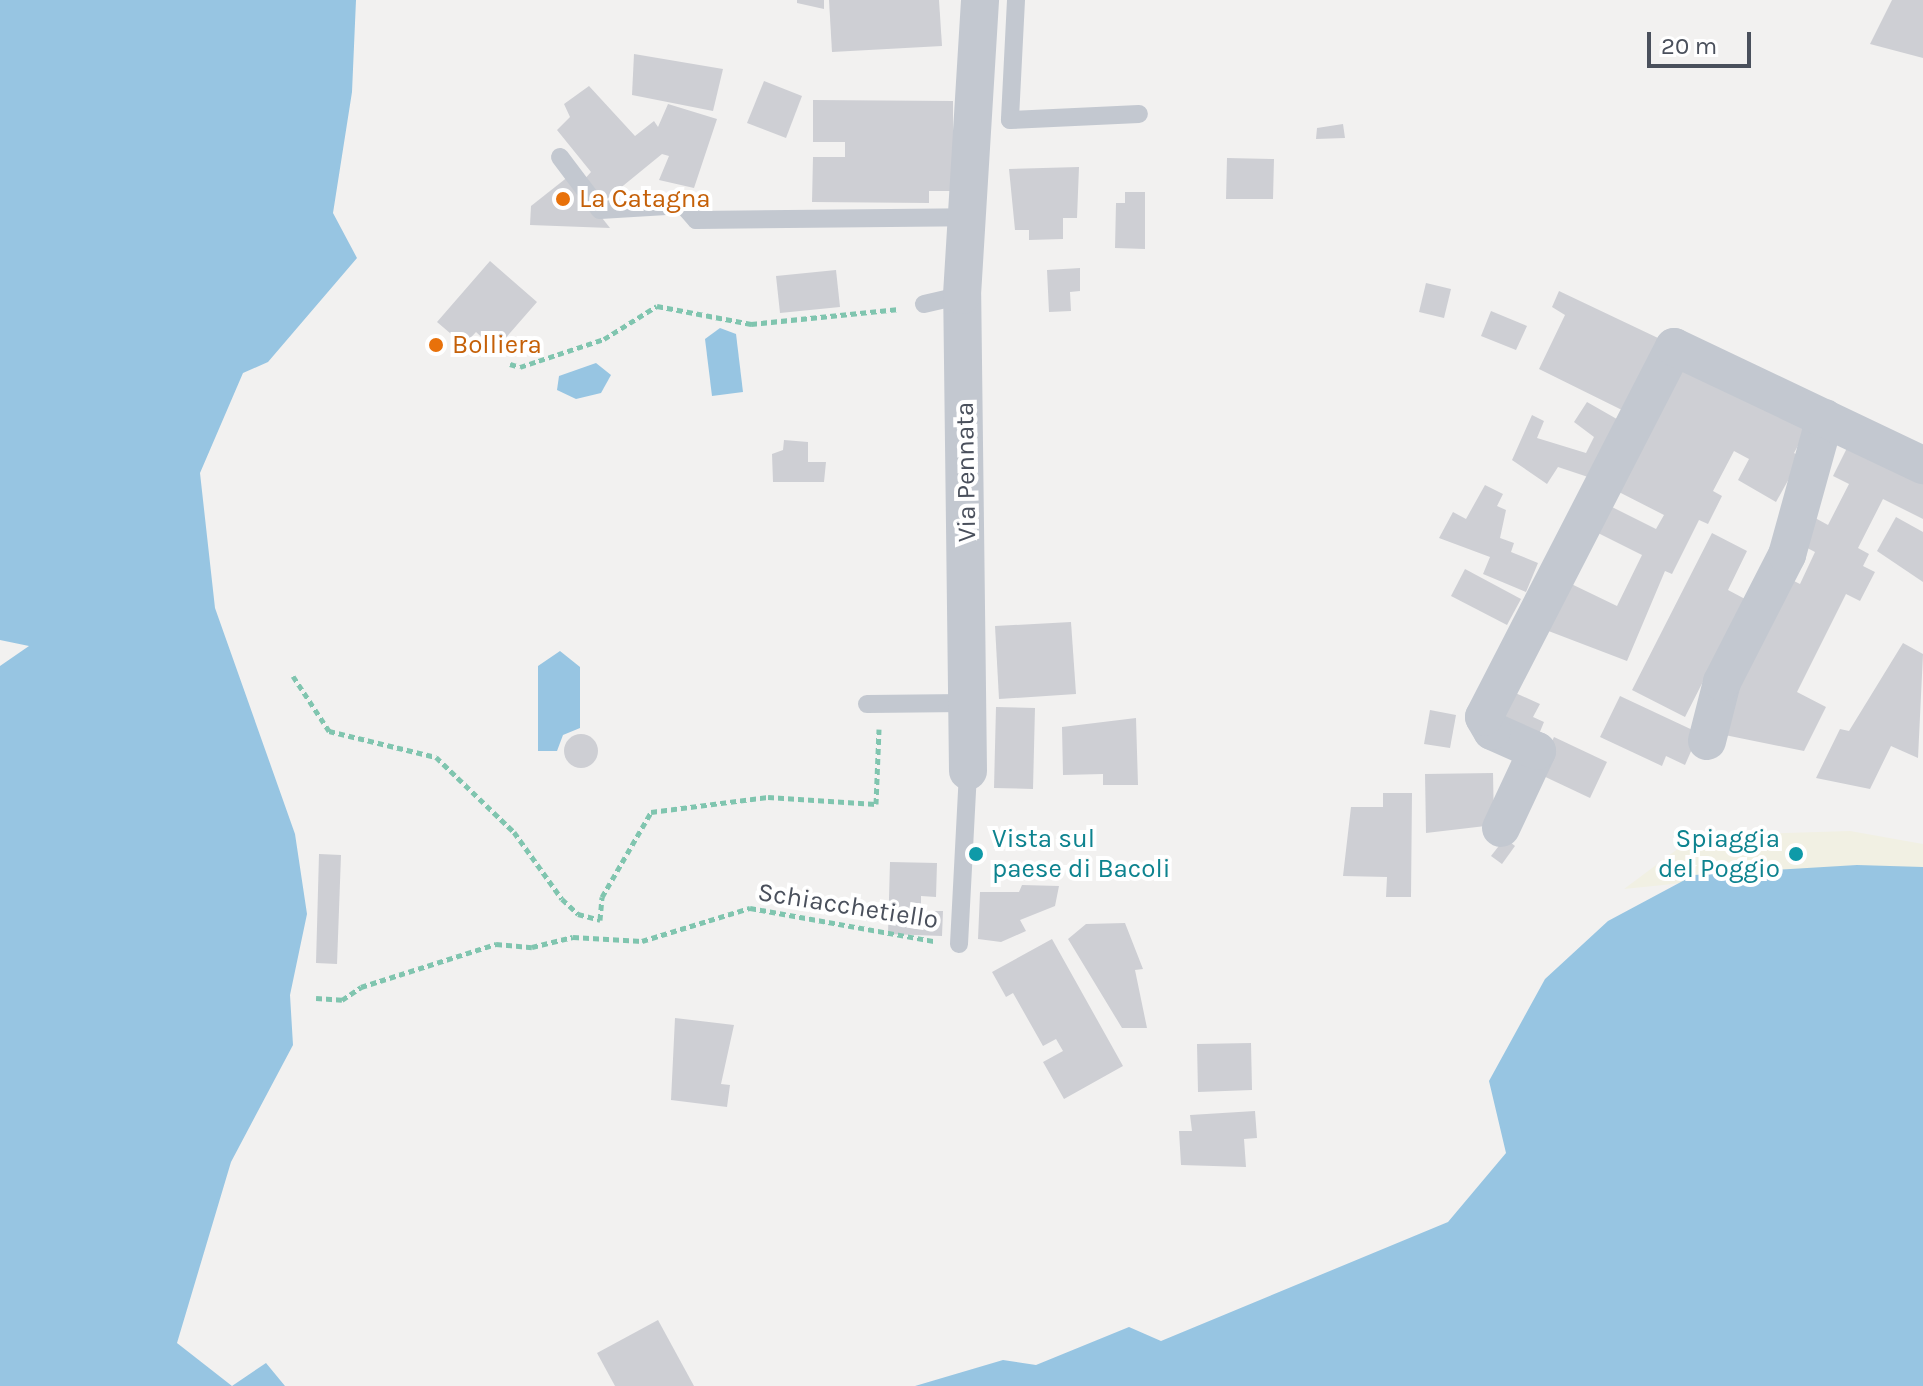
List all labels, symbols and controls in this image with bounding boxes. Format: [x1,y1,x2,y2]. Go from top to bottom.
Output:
scale bar [1651,16,1755,66]
text: 20 m [1661,32,1717,60]
place label: La Catagna [579,183,711,215]
marker: La Catagna [554,190,572,208]
place label: Bolliera [452,329,542,361]
marker: Bolliera [427,336,445,354]
street label: Via Pennata [949,402,983,542]
place label: Vista sul paese di Bacoli [992,823,1171,884]
place label: Spiaggia del Poggio [1658,823,1780,884]
marker: Vista sul paese di Bacoli [967,845,985,863]
marker: Spiaggia del Poggio [1787,845,1805,863]
street label: Schiacchetiello [755,876,941,936]

